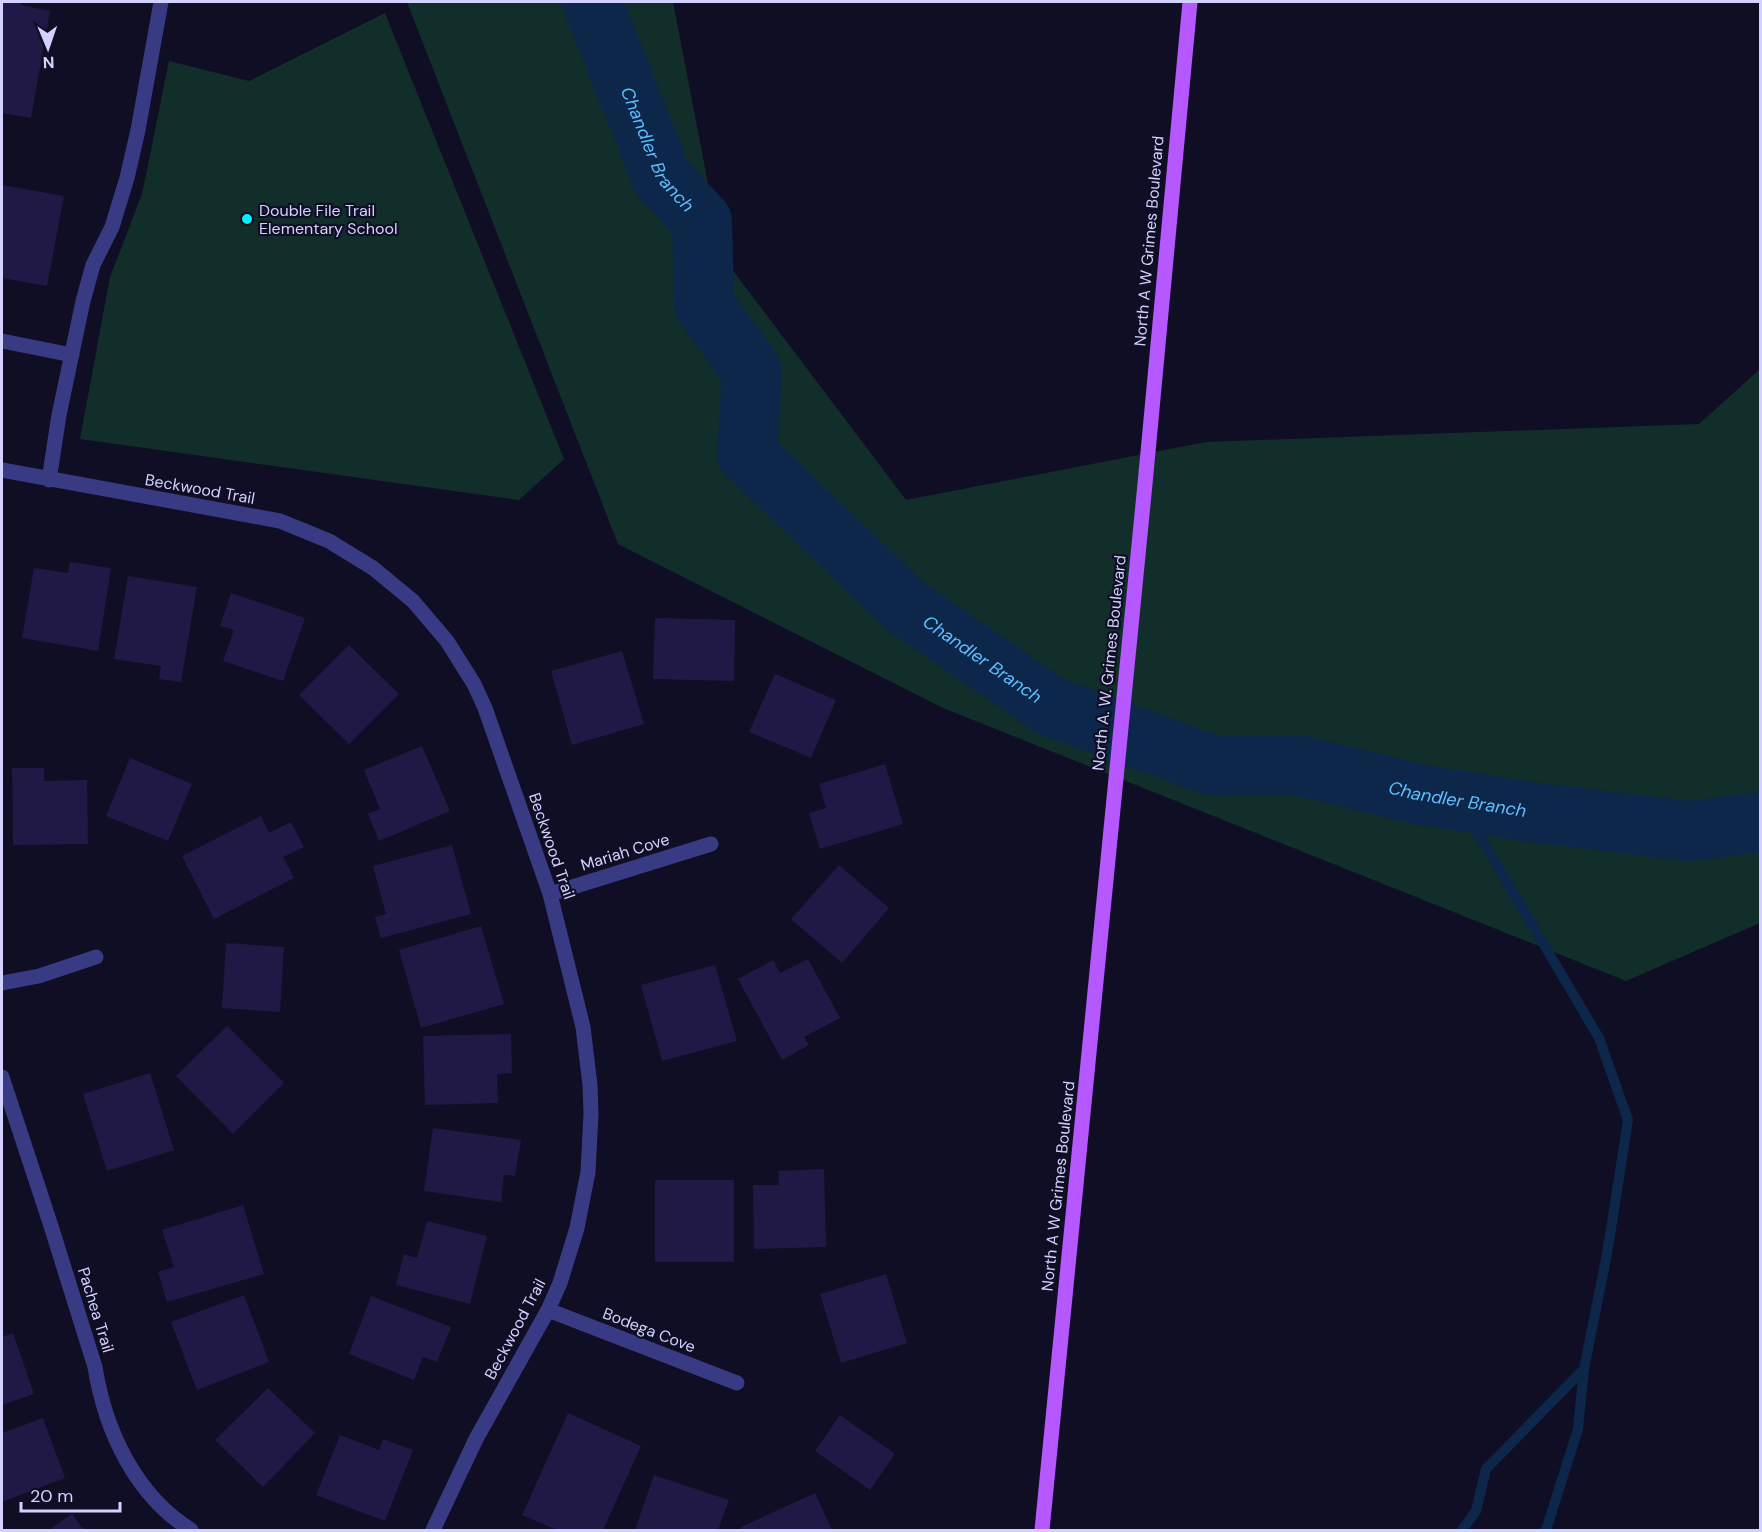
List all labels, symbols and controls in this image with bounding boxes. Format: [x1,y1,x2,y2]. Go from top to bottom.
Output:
north arrow [18,18,78,78]
text: N [42,52,55,73]
water label: Chandler Branch [615,83,700,217]
street label: North A W Grimes Boulevard [1129,135,1169,347]
place label: Double File Trail Elementary School [259,200,397,239]
marker: Double File Trail Elementary School [240,212,254,226]
street label: Beckwood Trail [143,469,257,509]
street label: North A. W. Grimes Boulevard [1087,554,1131,772]
water label: Chandler Branch [918,610,1046,709]
water label: Chandler Branch [1386,775,1528,823]
street label: Beckwood Trail [524,790,580,902]
street label: Mariah Cove [578,829,672,875]
street label: North A W Grimes Boulevard [1037,1080,1079,1292]
street label: Pachea Trail [73,1265,119,1355]
street label: Beckwood Trail [480,1275,550,1383]
street label: Bodega Cove [600,1303,698,1357]
scale bar [21,1475,120,1513]
text: 20 m [30,1484,73,1508]

